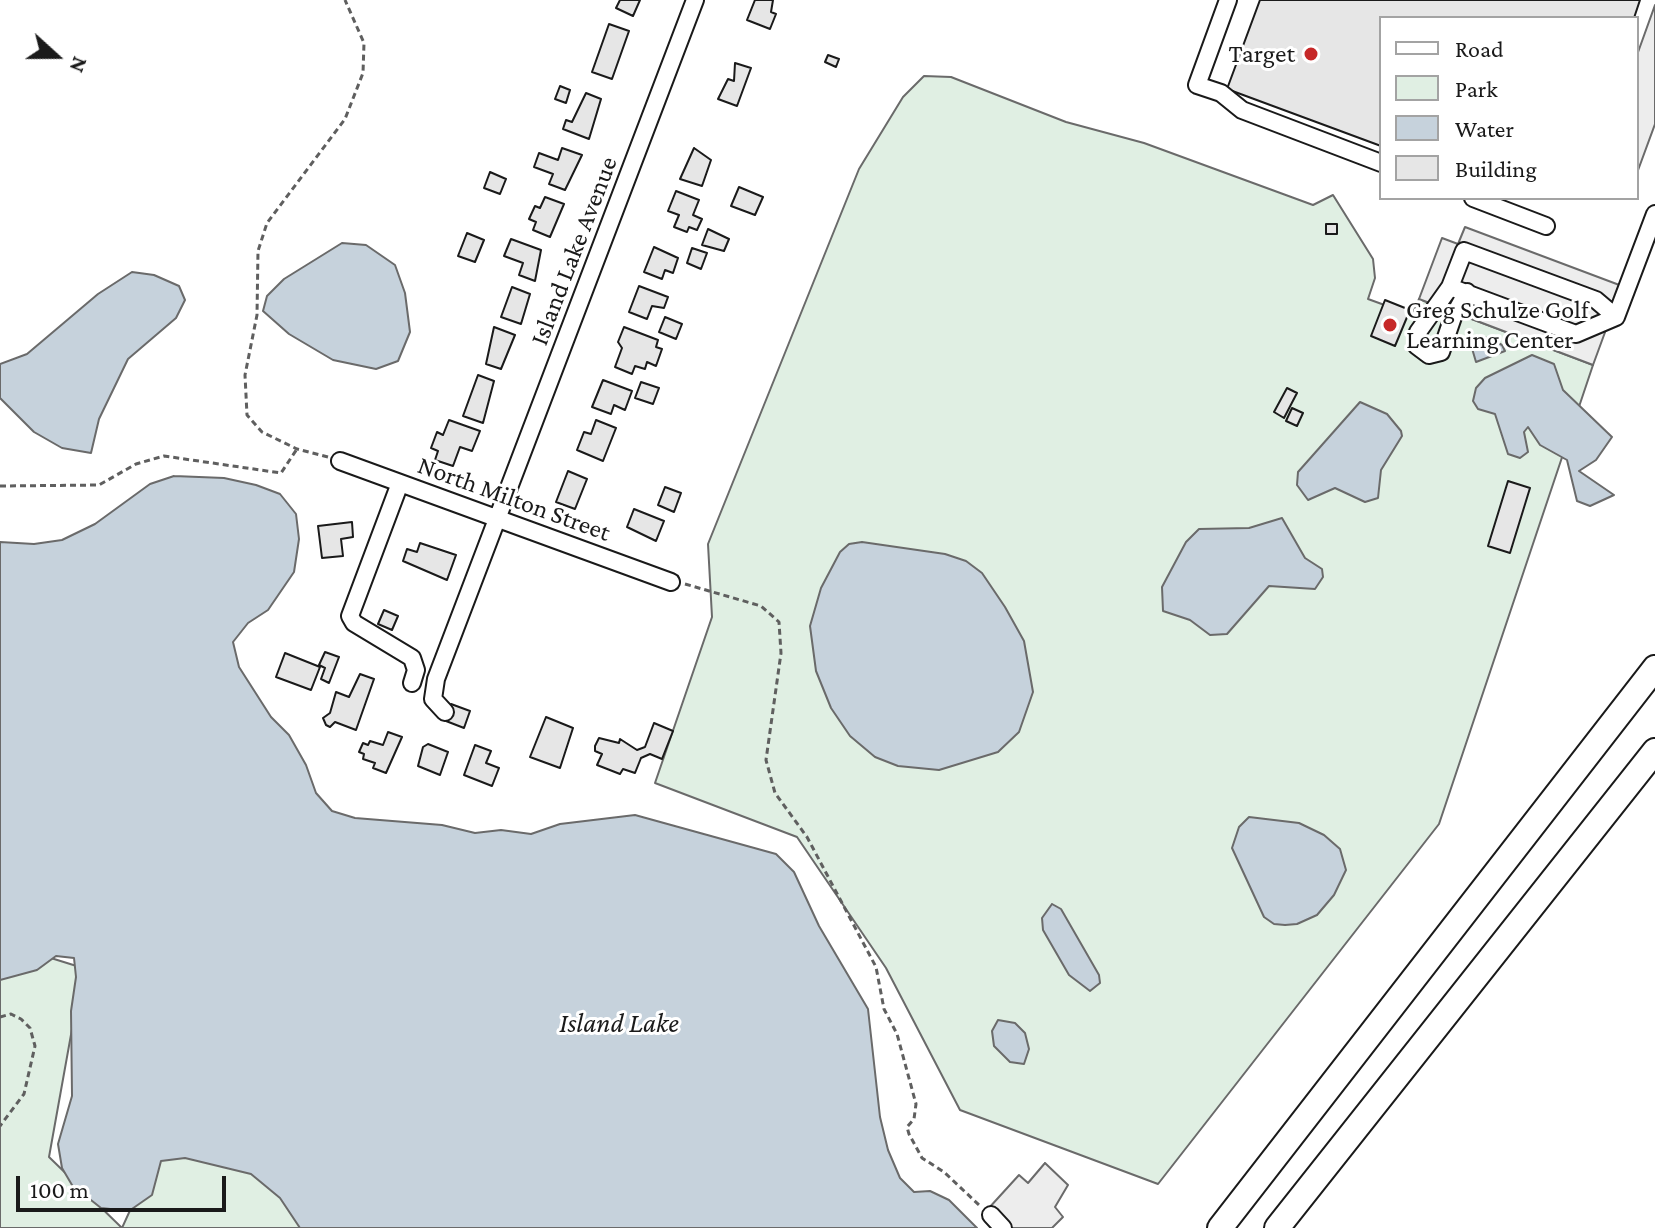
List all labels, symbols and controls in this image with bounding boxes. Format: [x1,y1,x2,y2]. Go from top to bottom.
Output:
north arrow [16,16,96,96]
legend [1379,16,1639,200]
text: Road [1455,35,1504,62]
place label: Target [1228,38,1295,70]
marker: Target [1302,45,1320,63]
text: N [65,53,93,76]
text: Park [1455,75,1498,102]
text: Water [1455,115,1514,142]
street label: Island Lake Avenue [524,152,624,350]
text: Building [1455,155,1537,182]
place label: Greg Schulze Golf Learning Center [1406,294,1589,356]
marker: Greg Schulze Golf Learning Center [1381,316,1399,334]
street label: North Milton Street [413,450,615,548]
water label: Island Lake [559,1006,679,1040]
scale bar [20,1160,230,1210]
text: 100 m [30,1176,89,1203]

